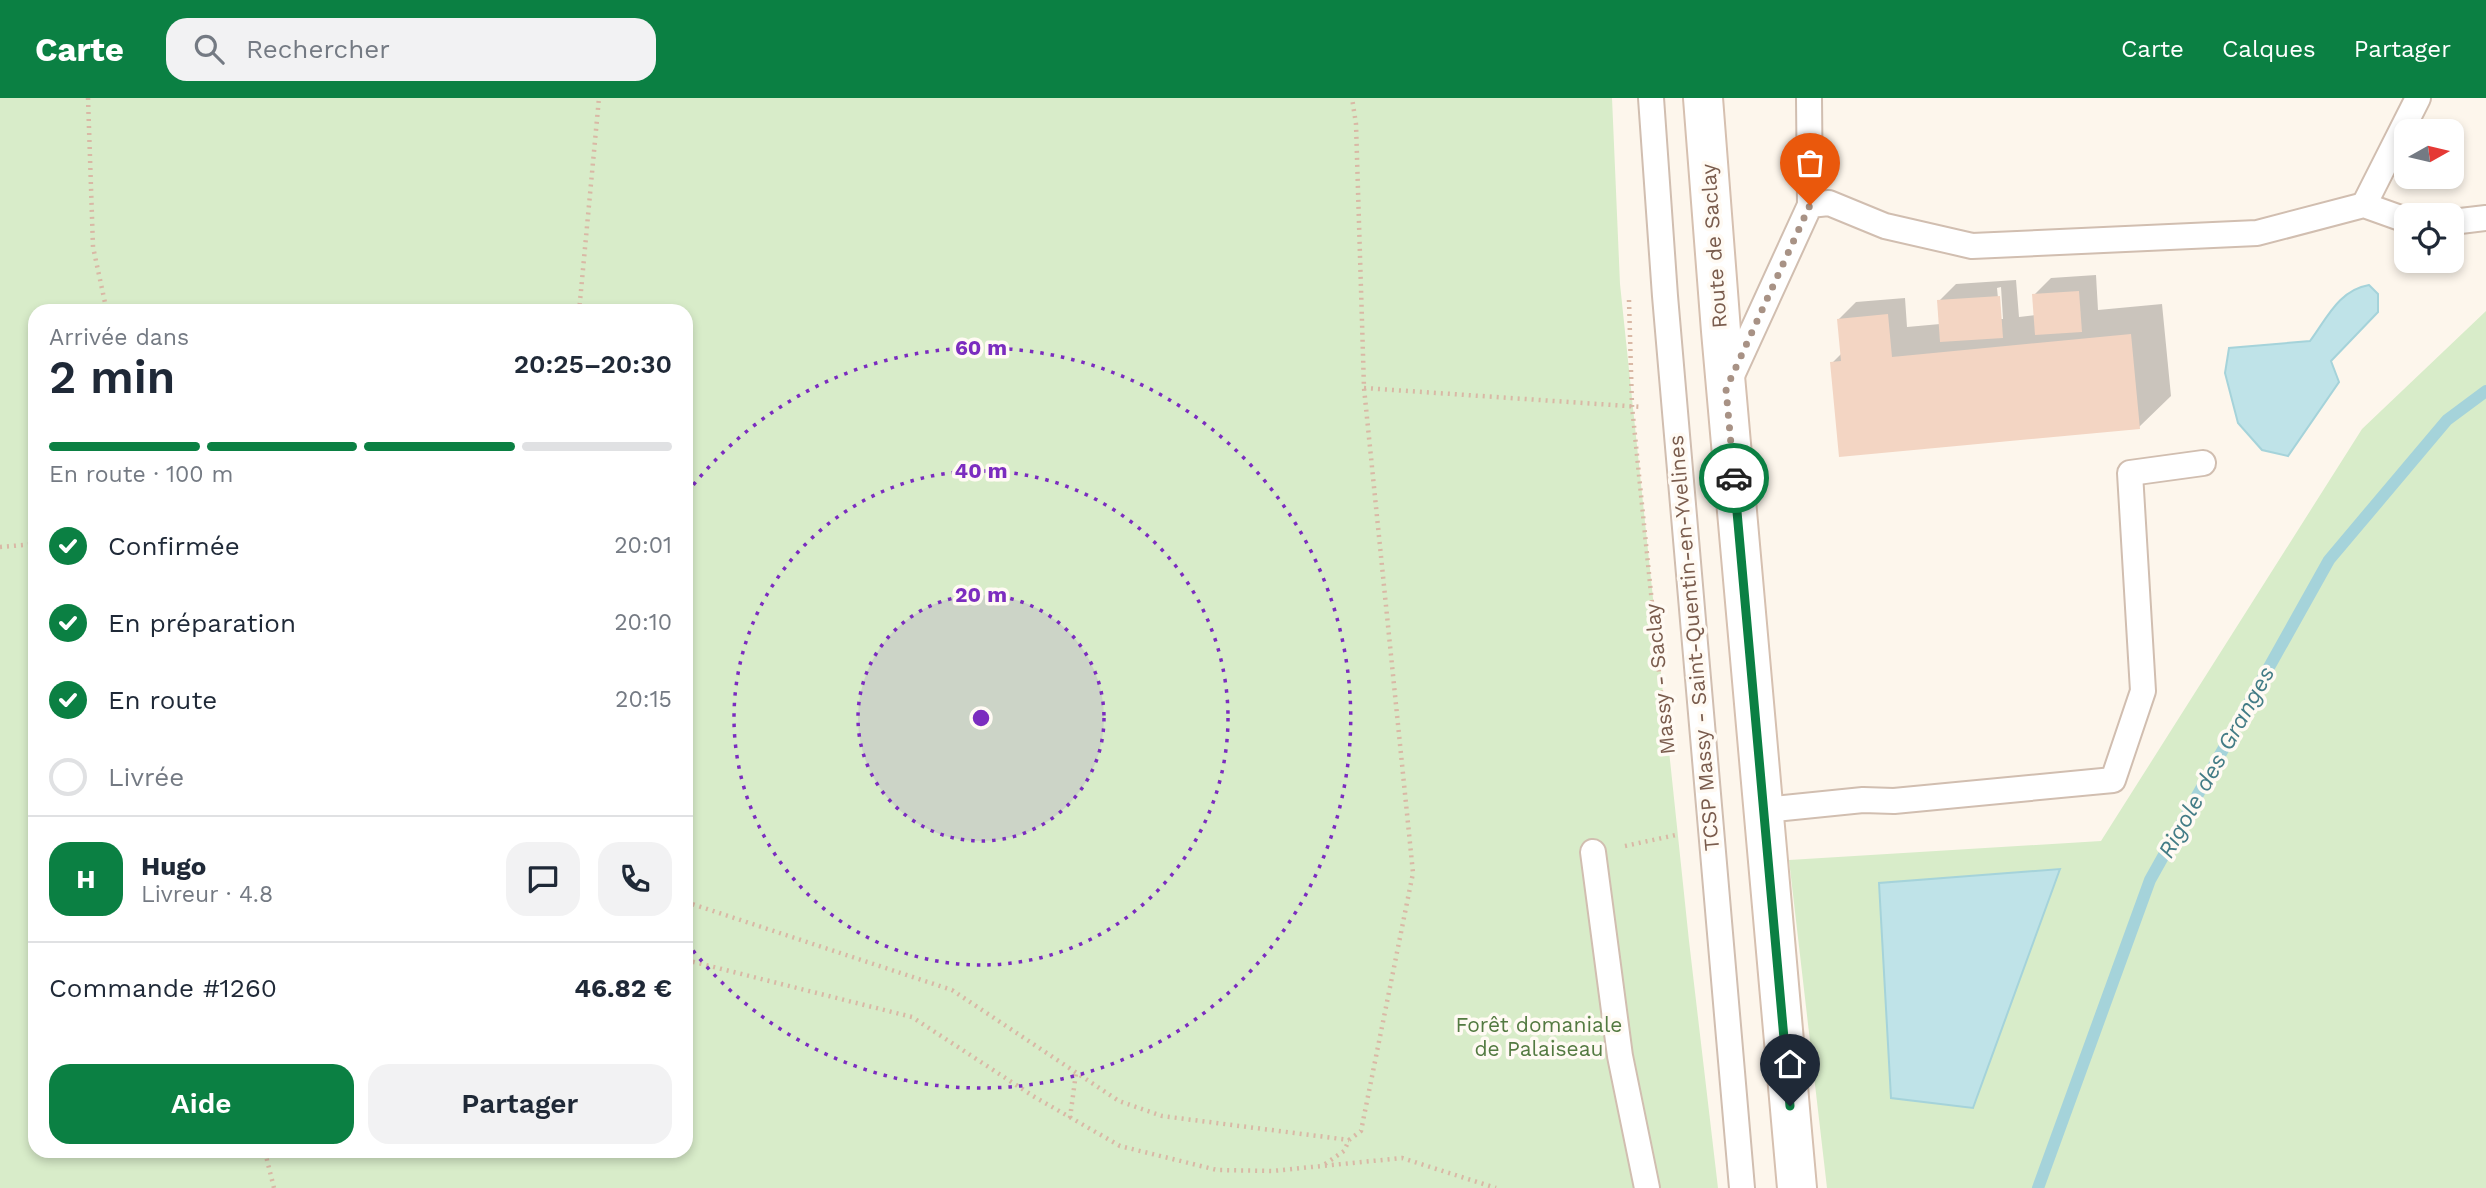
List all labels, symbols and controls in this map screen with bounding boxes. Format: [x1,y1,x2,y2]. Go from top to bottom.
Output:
search box [166,18,656,81]
text: Carte [35,30,124,69]
icon: search [190,30,228,68]
text: Rechercher [246,34,390,64]
text: Carte [2121,35,2184,63]
text: Calques [2222,35,2316,63]
text: Partager [2354,35,2451,63]
north arrow [2394,119,2464,189]
map controls [2394,119,2464,273]
pin [1780,133,1840,205]
icon: bag [1791,144,1829,182]
street label: Route de Saclay [1695,163,1732,329]
button: locate [2394,203,2464,273]
text: Arrivée dans [49,324,189,351]
text: 60 m [955,335,1007,360]
text: 20:25–20:30 [514,349,672,379]
text: 2 min [49,350,175,404]
street label: TCSP Massy - Saint-Quentin-en-Yvelines [1663,434,1724,852]
courier [1699,443,1769,513]
text: 40 m [955,458,1007,483]
icon: car [1715,459,1753,497]
text: En route · 100 m [49,461,233,488]
icon: check [49,527,87,565]
text: Confirmée [108,531,240,561]
text: 20:01 [614,532,672,559]
text: 20 m [955,582,1007,607]
street label: Massy - Saclay [1639,602,1680,756]
icon: check [49,604,87,642]
text: En préparation [108,608,296,638]
text: 20:10 [614,609,672,636]
water label: Rigole des Granges [2153,662,2280,863]
icon: check [49,681,87,719]
text: En route [108,685,217,715]
text: 20:15 [615,686,672,713]
centre of rings [969,706,993,730]
text: Livrée [108,762,184,792]
button: chat [506,842,580,916]
button: phone [598,842,672,916]
text: Hugo [141,851,206,881]
text: H [76,864,96,894]
text: Livreur · 4.8 [141,881,273,908]
text: Commande #1260 [49,973,277,1003]
text: 46.82 € [574,973,672,1003]
park label: Forêt domaniale de Palaiseau [1456,1012,1622,1061]
pin [1760,1034,1820,1106]
icon: home [1771,1045,1809,1083]
button: Aide [49,1064,354,1144]
button: Partager [368,1064,672,1144]

